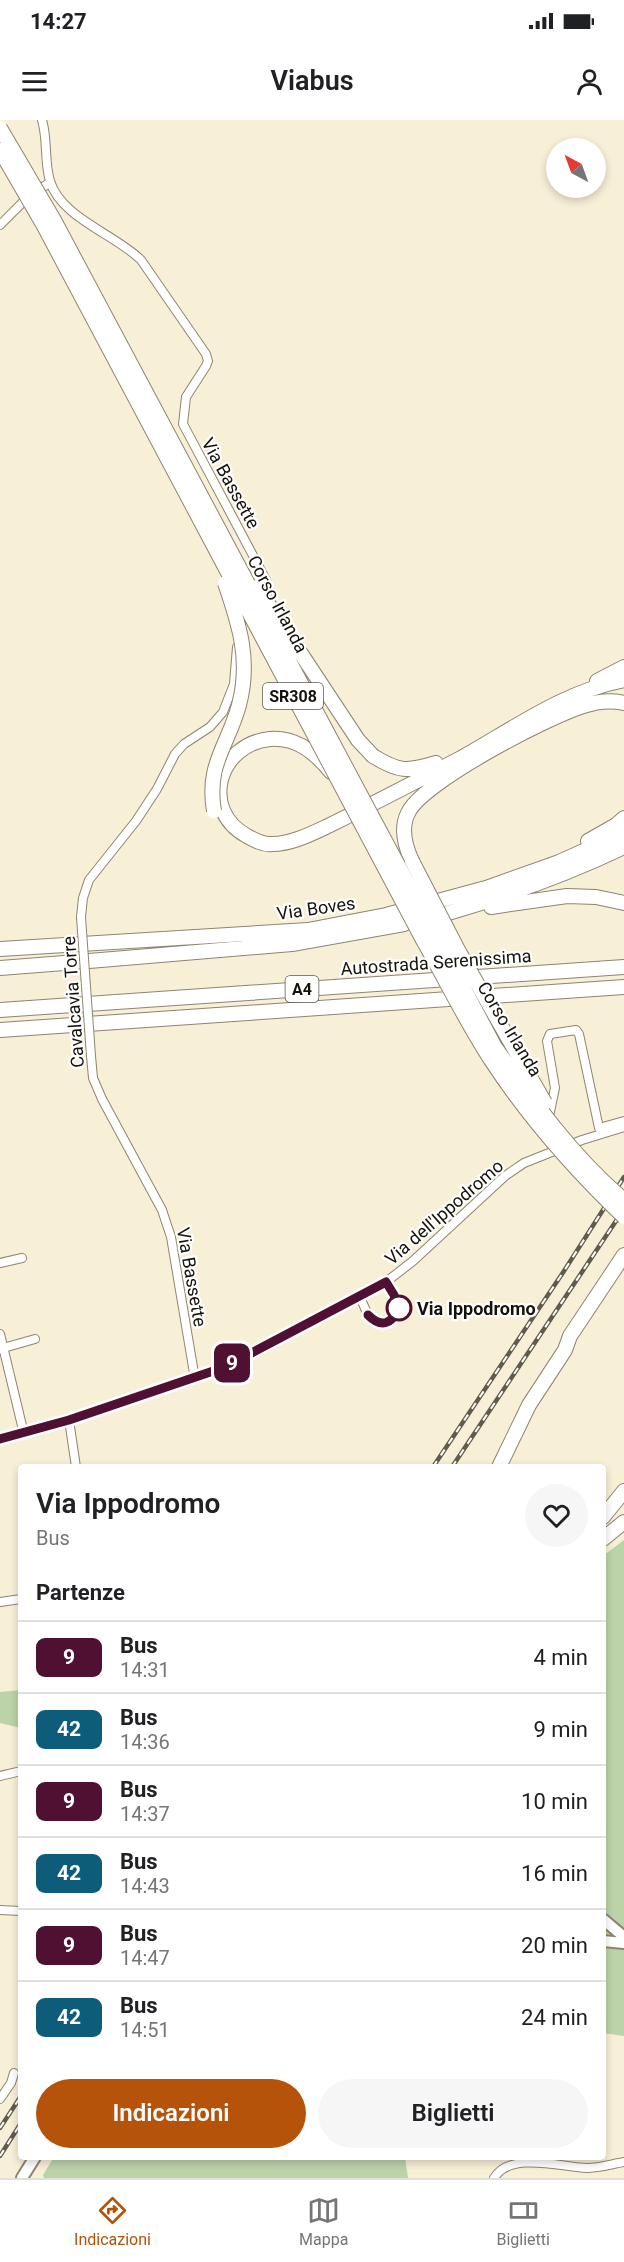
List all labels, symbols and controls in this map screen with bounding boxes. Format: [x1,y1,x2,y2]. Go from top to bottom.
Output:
text: 14:27 [30,9,87,34]
icon: menu [18,65,51,98]
text: Viabus [270,65,354,97]
icon: person [573,65,606,98]
north arrow [546,138,606,198]
map controls [546,138,606,198]
street label: Via Bassette [197,434,265,532]
street label: Corso Irlanda [244,552,312,656]
road number: SR308 [263,683,323,709]
street label: Via Boves [275,892,357,924]
street label: Cavalcavia Torre [58,935,88,1069]
street label: Autostrada Serenissima [340,945,532,979]
road number: A4 [286,976,318,1002]
street label: Corso Irlanda [473,978,547,1080]
street label: Via dell'Ippodromo [381,1155,507,1269]
street label: Via Bassette [173,1226,211,1328]
marker: Via Ippodromo [386,1295,412,1321]
place label: Via Ippodromo [417,1298,536,1319]
line badge: 9 [212,1344,252,1382]
text: 9 [226,1351,238,1375]
button: heart [525,1484,588,1547]
text: Via Ippodromo [36,1487,220,1520]
text: Bus [36,1526,70,1550]
text: Partenze [36,1580,125,1605]
text: Bus [120,1633,158,1658]
text: 9 [63,1645,75,1669]
text: 4 min [533,1645,588,1670]
text: 14:31 [120,1658,170,1682]
text: Bus [120,1705,158,1730]
text: 42 [57,1717,81,1741]
text: 9 min [533,1717,588,1742]
text: 14:36 [120,1730,170,1754]
text: Bus [120,1777,158,1802]
text: 9 [63,1789,75,1813]
text: 10 min [521,1789,588,1814]
text: 14:37 [120,1802,170,1826]
text: Bus [120,1849,158,1874]
text: 42 [57,1861,81,1885]
text: 16 min [521,1861,588,1886]
text: 14:43 [120,1874,170,1898]
text: Bus [120,1921,158,1946]
text: 9 [63,1933,75,1957]
text: 20 min [521,1933,588,1958]
text: 14:47 [120,1946,170,1970]
text: Bus [120,1993,158,2018]
text: 42 [57,2005,81,2029]
text: 24 min [521,2005,588,2030]
text: 14:51 [120,2018,170,2042]
button: Indicazioni [36,2079,306,2148]
button: Biglietti [318,2079,588,2148]
tab: Indicazioni [74,2194,151,2249]
tab: Mappa [299,2194,348,2249]
tab: Biglietti [496,2194,550,2249]

